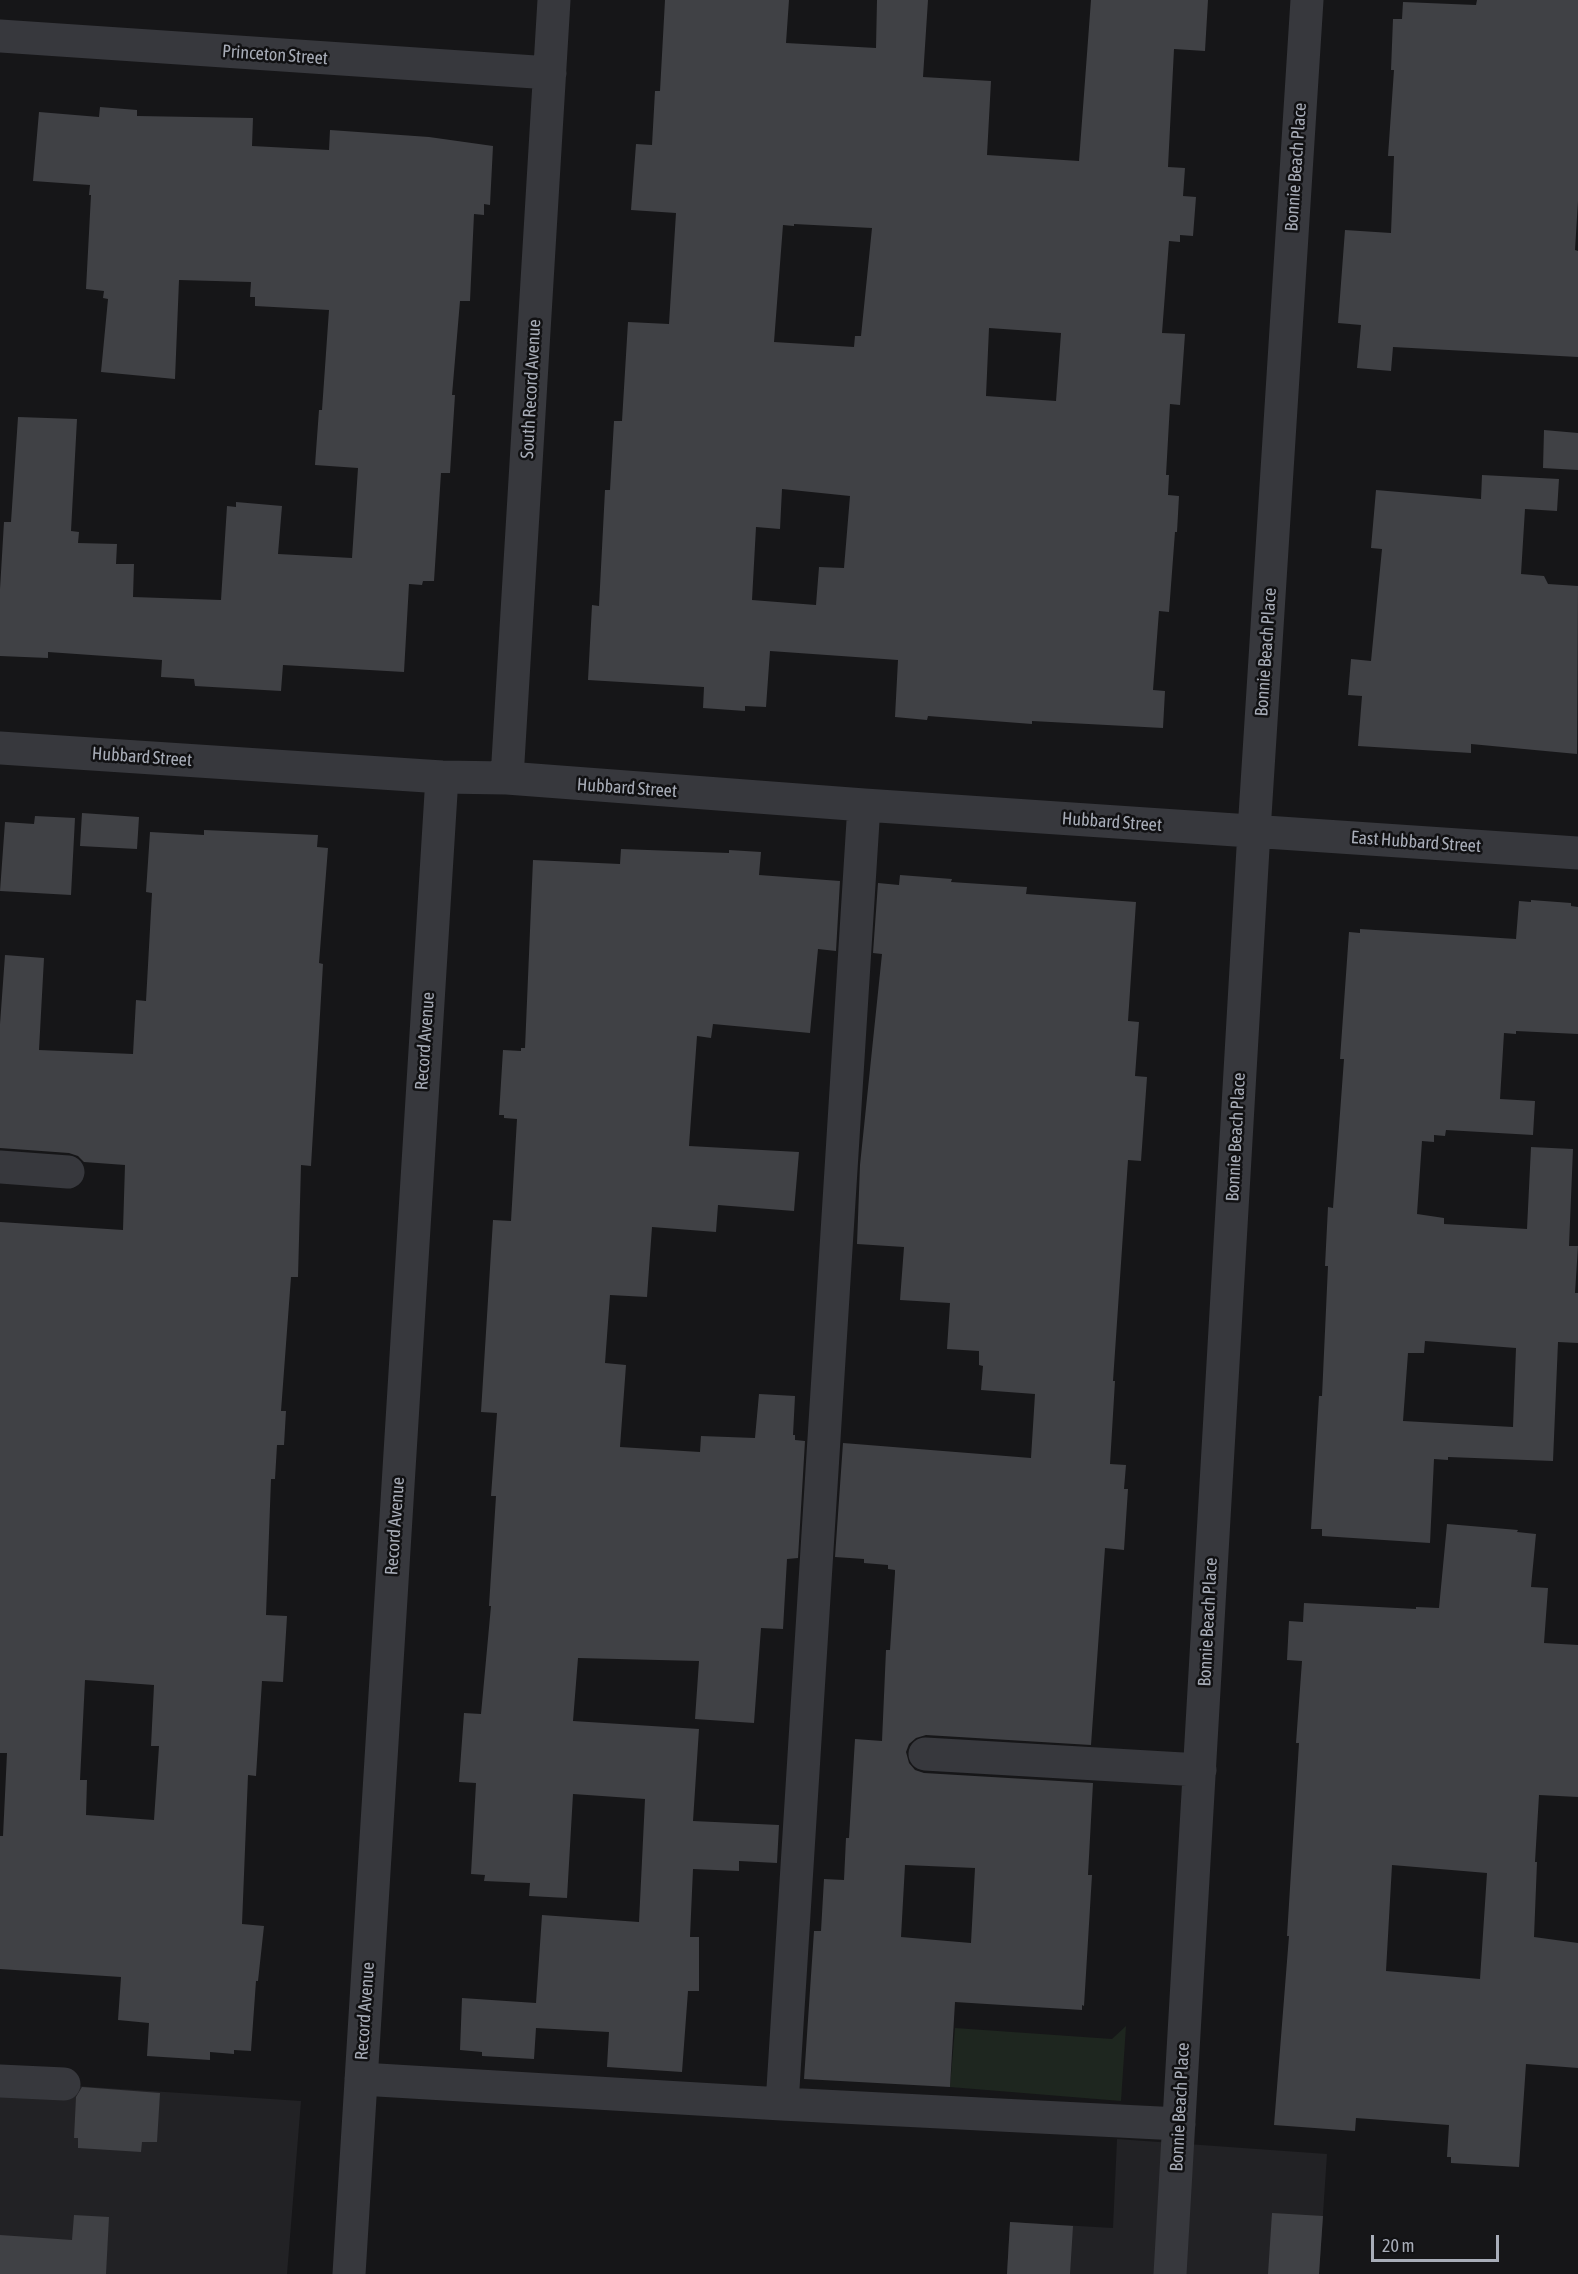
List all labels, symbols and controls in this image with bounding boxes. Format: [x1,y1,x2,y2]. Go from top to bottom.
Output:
street label: Princeton Street [221,41,329,69]
street label: Bonnie Beach Place [1281,102,1311,232]
street label: South Record Avenue [517,319,545,459]
street label: Bonnie Beach Place [1251,587,1281,717]
street label: Hubbard Street [91,743,193,771]
street label: Hubbard Street [576,774,678,802]
street label: Hubbard Street [1061,808,1163,836]
street label: East Hubbard Street [1350,827,1482,857]
street label: Record Avenue [411,991,439,1091]
street label: Bonnie Beach Place [1222,1072,1250,1202]
street label: Record Avenue [381,1476,409,1576]
street label: Bonnie Beach Place [1194,1557,1222,1687]
street label: Record Avenue [351,1961,379,2061]
street label: Bonnie Beach Place [1166,2042,1194,2172]
scale bar [1374,2223,1502,2261]
text: 20 m [1382,2235,1414,2256]

